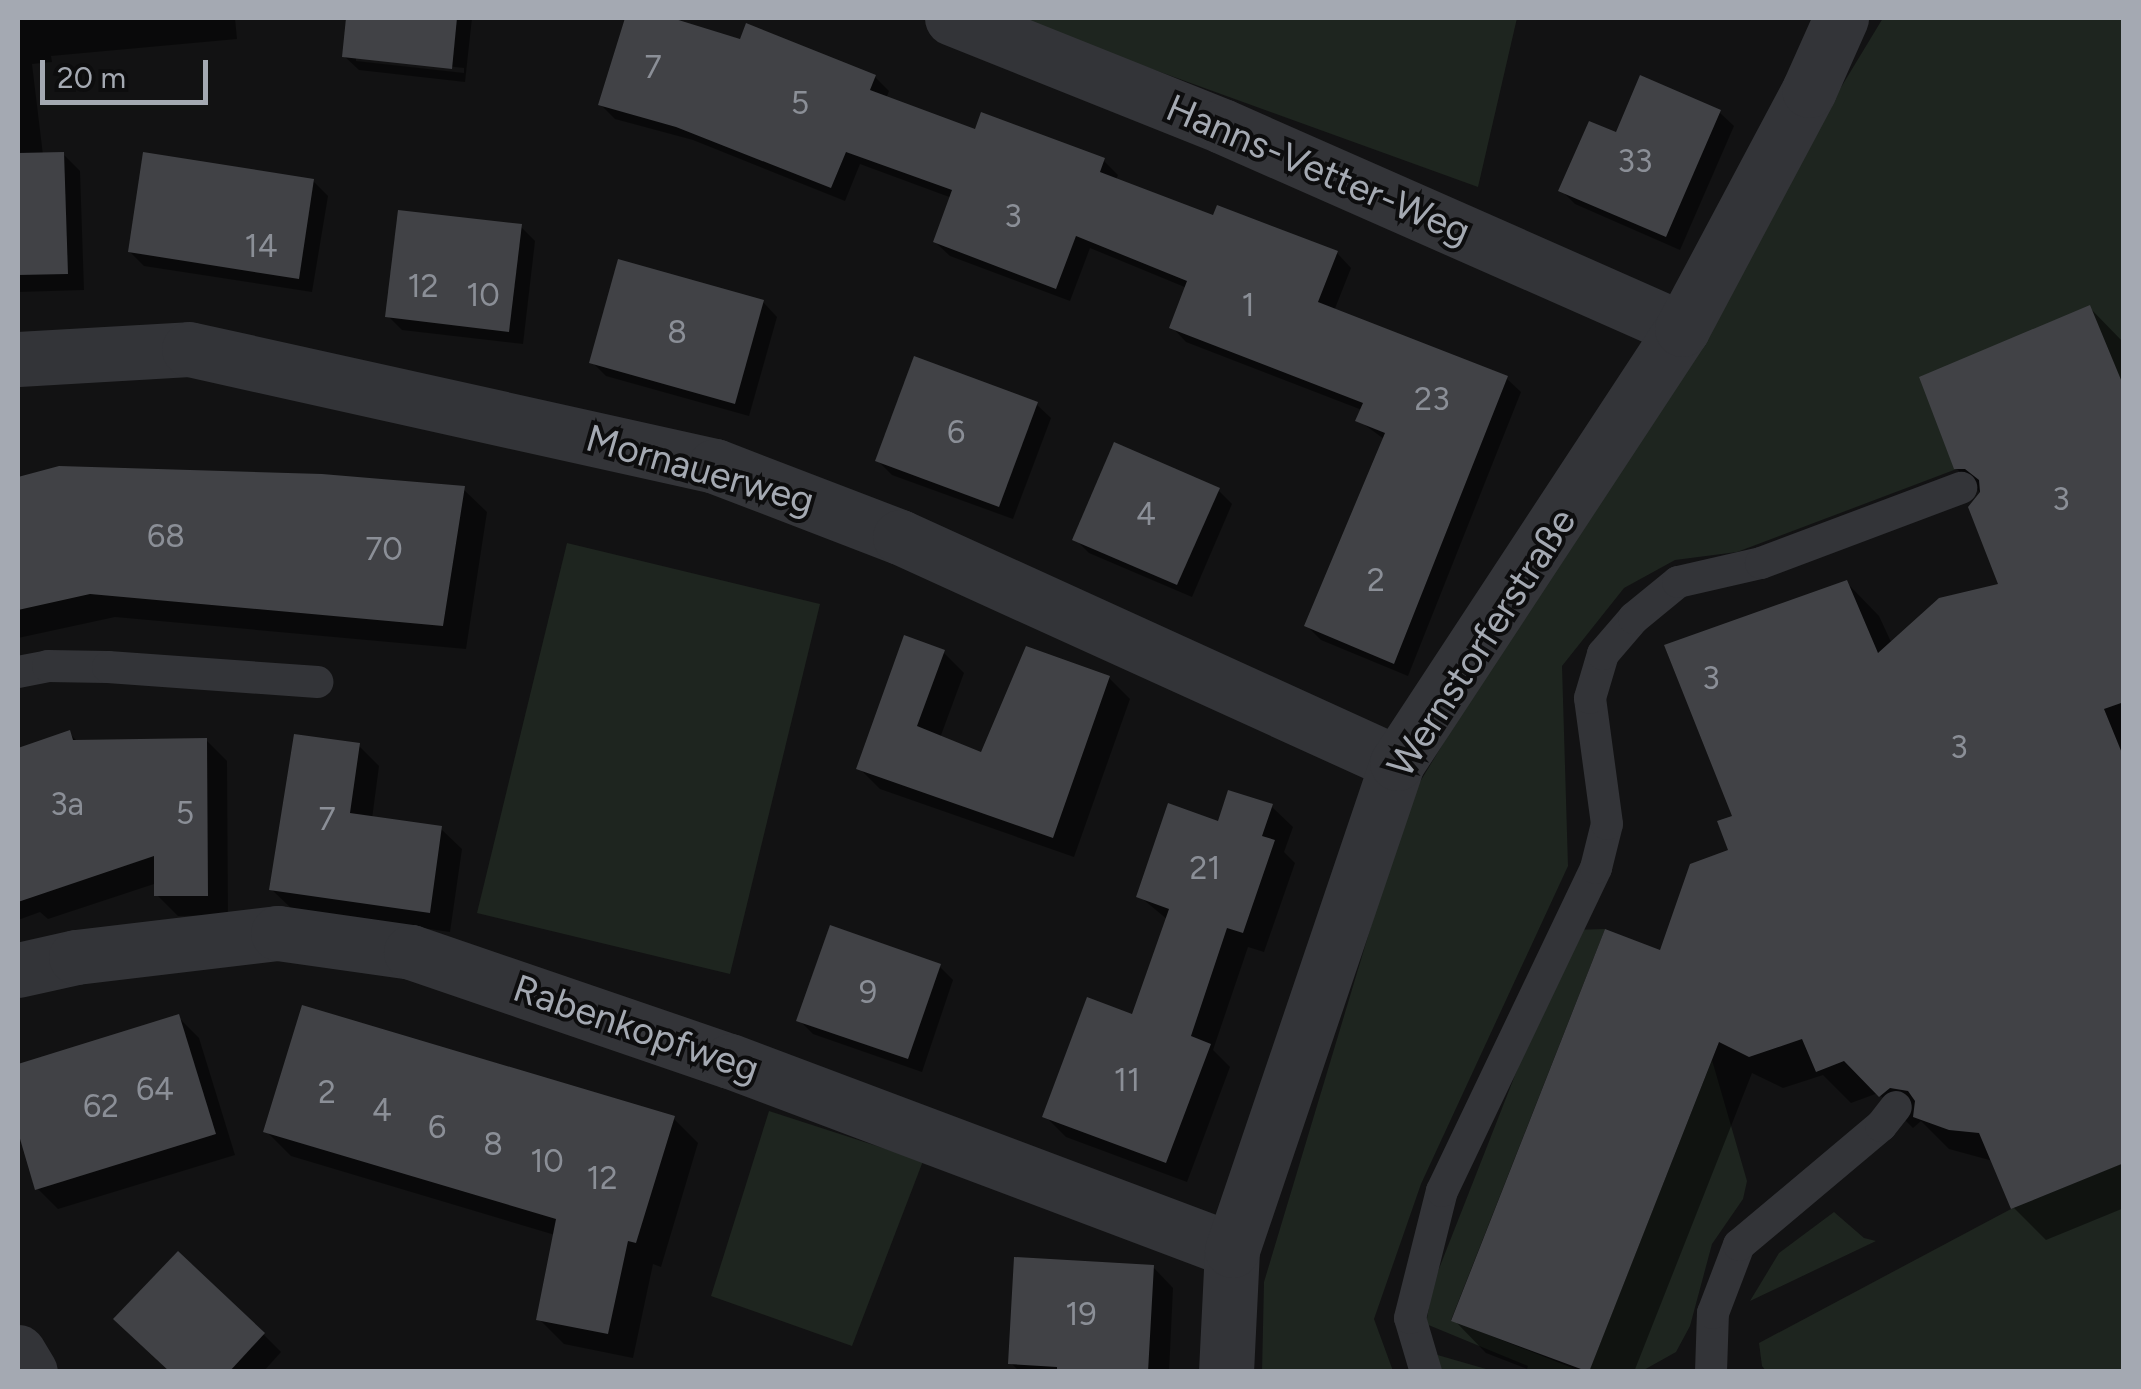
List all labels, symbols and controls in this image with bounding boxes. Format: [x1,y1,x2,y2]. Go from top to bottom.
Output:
scale bar [45,40,212,102]
house number: 7 [644,48,662,86]
text: 20 m [57,59,126,96]
house number: 5 [791,84,809,122]
street label: Hanns-Vetter-Weg [1159,85,1477,255]
house number: 33 [1618,142,1652,180]
house number: 3 [1004,197,1022,235]
house number: 14 [244,227,278,265]
house number: 12 [407,267,439,305]
house number: 10 [466,276,500,314]
house number: 1 [1241,286,1255,324]
house number: 8 [667,313,687,351]
house number: 23 [1414,380,1450,418]
house number: 6 [947,413,965,451]
street label: Mornauerweg [581,416,819,524]
house number: 3 [2052,480,2070,518]
house number: 4 [1136,495,1156,533]
street label: Wernstorferstraße [1378,500,1586,786]
house number: 68 [147,517,185,555]
house number: 70 [365,530,403,568]
house number: 2 [1367,561,1385,599]
house number: 3 [1702,659,1720,697]
house number: 3 [1950,728,1968,766]
house number: 3a [50,785,84,823]
house number: 5 [176,794,194,832]
house number: 7 [318,800,336,838]
house number: 21 [1189,849,1221,887]
street label: Rabenkopfweg [507,966,765,1092]
house number: 9 [859,973,877,1011]
house number: 11 [1114,1061,1140,1099]
house number: 64 [136,1070,174,1108]
house number: 2 [318,1073,336,1111]
house number: 62 [83,1087,119,1125]
house number: 4 [372,1091,392,1129]
house number: 6 [428,1108,446,1146]
house number: 8 [483,1125,503,1163]
house number: 10 [530,1142,564,1180]
house number: 12 [586,1159,618,1197]
house number: 19 [1065,1295,1097,1333]

